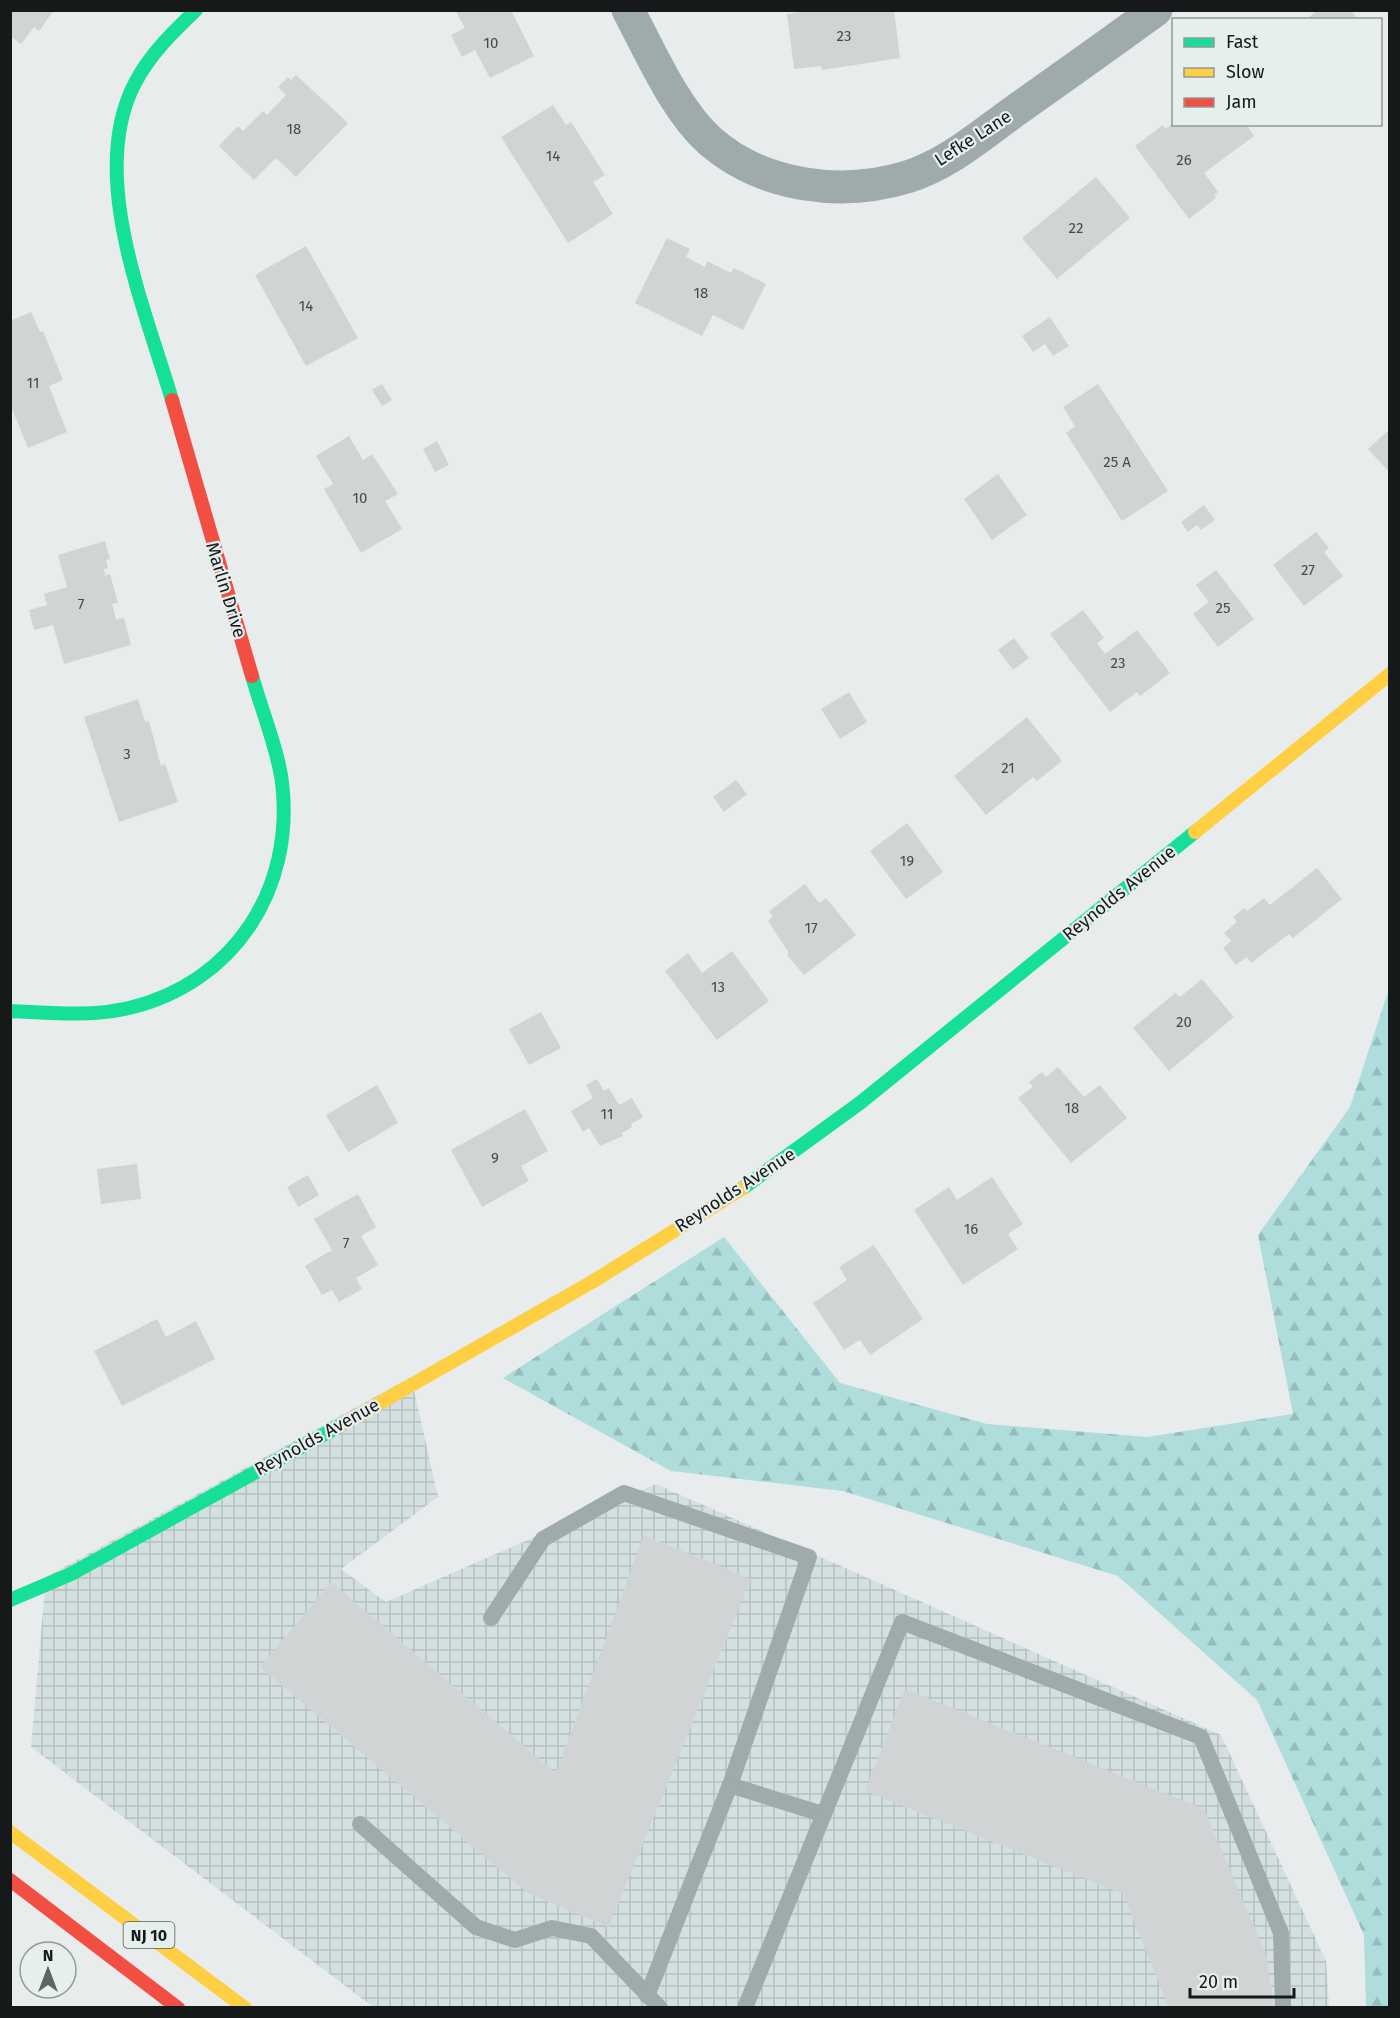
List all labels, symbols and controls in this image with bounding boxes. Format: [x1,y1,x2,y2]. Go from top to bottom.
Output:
legend [1172,18,1382,126]
house number: 23 [837,27,851,45]
text: Fast [1226,31,1259,53]
house number: 10 [484,34,498,52]
text: Slow [1226,61,1265,83]
text: Jam [1226,91,1257,113]
street label: Lefke Lane [931,105,1015,171]
house number: 18 [287,120,301,138]
house number: 14 [546,147,560,165]
house number: 26 [1176,151,1192,169]
house number: 22 [1069,219,1083,237]
house number: 18 [694,284,708,302]
house number: 14 [299,297,313,315]
house number: 11 [27,374,39,392]
house number: 25 A [1103,453,1131,471]
house number: 10 [353,489,367,507]
street label: Marlin Drive [201,540,251,640]
house number: 27 [1301,561,1315,579]
house number: 7 [78,595,85,613]
house number: 25 [1216,599,1230,617]
house number: 23 [1111,654,1125,672]
house number: 3 [123,745,131,763]
house number: 21 [1001,759,1015,777]
street label: Reynolds Avenue [1058,841,1180,945]
house number: 19 [900,852,914,870]
house number: 17 [804,919,818,937]
house number: 13 [711,978,725,996]
house number: 20 [1176,1013,1192,1031]
house number: 18 [1065,1099,1079,1117]
house number: 11 [601,1105,613,1123]
street label: Reynolds Avenue [671,1143,799,1237]
house number: 9 [491,1149,499,1167]
house number: 16 [964,1220,978,1238]
house number: 7 [343,1234,350,1252]
street label: Reynolds Avenue [251,1394,383,1480]
road number: NJ 10 [124,1922,174,1948]
north arrow [18,1940,78,2000]
text: N [43,1946,53,1965]
scale bar [1190,1961,1294,1999]
text: 20 m [1199,1971,1238,1993]

